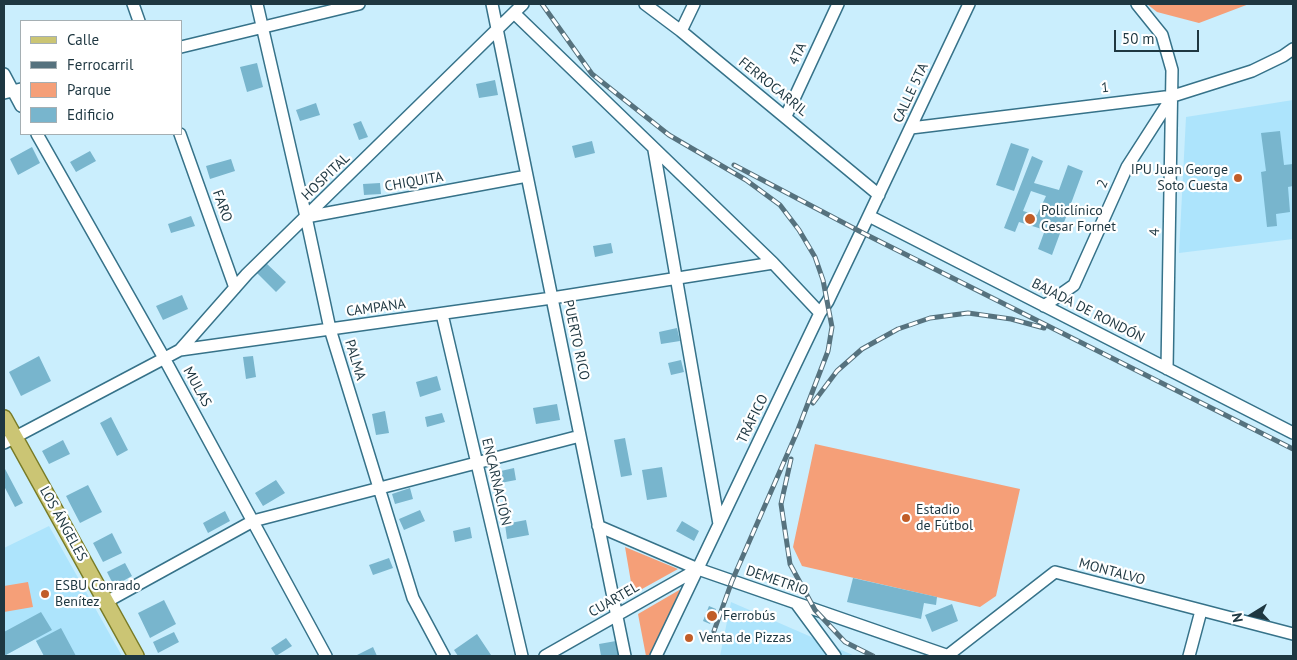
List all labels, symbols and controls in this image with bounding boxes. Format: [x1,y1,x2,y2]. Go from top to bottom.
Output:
legend [20,20,182,135]
scale bar [1117,20,1202,52]
text: 50 m [1122,29,1155,48]
text: Calle [67,30,99,49]
street label: 4TA [786,40,810,68]
street label: FERROCARRIL [735,54,811,120]
text: Ferrocarril [67,55,133,74]
street label: CALLE 5TA [890,60,932,126]
street label: 1 [1100,79,1110,97]
text: Parque [67,80,111,99]
text: Edificio [67,105,114,124]
street label: HOSPITAL [298,150,354,204]
place label: IPU Juan George Soto Cuesta [1131,162,1228,194]
street label: CHIQUITA [383,169,445,195]
marker: IPU Juan George Soto Cuesta [1232,172,1244,184]
street label: 2 [1094,177,1112,191]
street label: FARO [209,188,235,224]
place label: Policlínico Cesar Fornet [1041,203,1116,236]
marker: Policlínico Cesar Fornet [1023,212,1037,226]
street label: 4 [1147,228,1163,236]
street label: BAJADA DE RONDÓN [1029,275,1147,347]
street label: CAMPANA [345,296,407,320]
street label: PUERTO RICO [559,298,593,382]
street label: PALMA [341,338,369,382]
street label: MULAS [179,364,215,410]
street label: TRÁFICO [734,392,772,446]
street label: ENCARNACIÓN [478,437,514,527]
street label: LOS ÁNGELES [36,484,90,564]
place label: Estadio de Fútbol [916,502,973,534]
marker: Estadio de Fútbol [900,512,912,524]
street label: MONTALVO [1077,555,1147,589]
street label: DEMETRIO [744,562,810,600]
place label: ESBU Conrado Benítez [55,578,140,610]
street label: CUARTEL [586,579,642,621]
marker: ESBU Conrado Benítez [39,588,51,600]
north arrow [1227,590,1277,640]
place label: Ferrobús [723,608,775,624]
marker: Ferrobús [705,609,719,623]
text: N [1228,612,1247,624]
place label: Venta de Pizzas [699,630,792,646]
marker: Venta de Pizzas [683,632,695,644]

